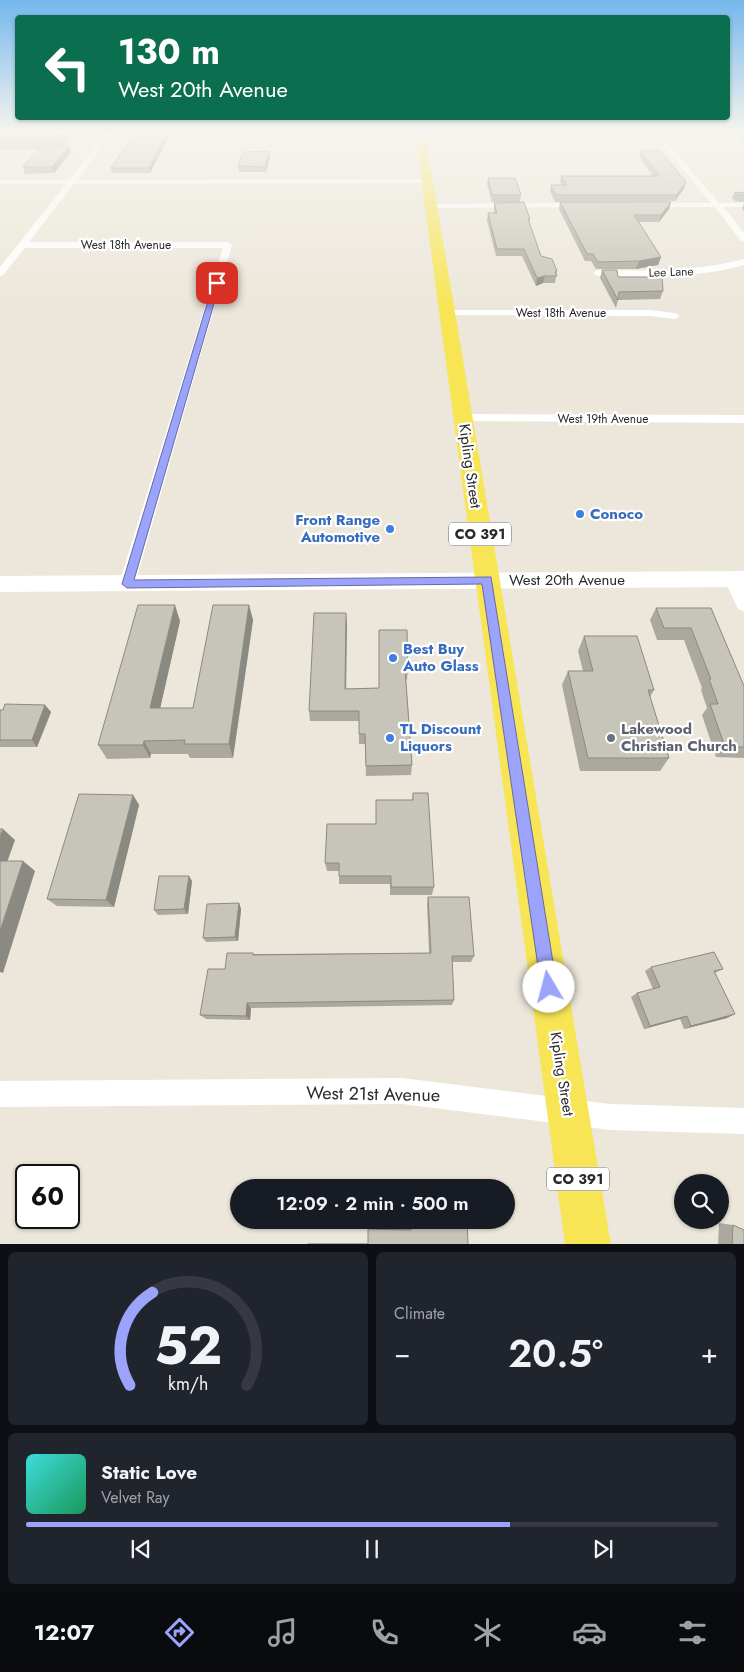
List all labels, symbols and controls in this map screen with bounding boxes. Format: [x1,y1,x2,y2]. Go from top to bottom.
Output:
text: 130 m [118,27,220,77]
icon: left [35,35,100,100]
text: West 20th Avenue [118,73,288,105]
street label: West 18th Avenue [81,236,171,254]
pin [196,262,238,304]
street label: Lee Lane [648,262,694,282]
icon: arrive [203,269,231,297]
street label: West 18th Avenue [516,304,606,322]
street label: West 19th Avenue [558,410,648,428]
street label: Kipling Street [453,422,487,510]
place label: Conoco [590,503,643,525]
marker: Conoco [574,508,586,520]
place label: Front Range Automotive [295,509,380,548]
road number: CO 391 [449,522,511,546]
marker: Front Range Automotive [384,523,396,535]
street label: West 20th Avenue [509,569,625,591]
place label: Best Buy Auto Glass [402,638,479,677]
marker: Best Buy Auto Glass [387,652,399,664]
place label: TL Discount Liquors [400,718,481,757]
place label: Lakewood Christian Church [621,718,737,757]
marker: TL Discount Liquors [384,732,396,744]
marker: Lakewood Christian Church [605,732,617,744]
position arrow [522,960,574,1012]
street label: Kipling Street [544,1030,580,1118]
street label: West 21st Avenue [306,1080,440,1108]
speed limit sign: 60 [15,1164,80,1229]
road number: CO 391 [547,1168,609,1190]
map controls [674,1174,729,1229]
button: search [674,1174,729,1229]
text: 12:09 · 2 min · 500 m [276,1190,469,1217]
text: Climate [394,1302,445,1325]
text: 52 [154,1308,222,1384]
text: 20.5° [508,1326,603,1381]
text: − [394,1333,411,1374]
text: + [701,1333,718,1374]
text: km/h [168,1371,208,1397]
text: Static Love [101,1459,197,1486]
text: Velvet Ray [101,1486,170,1509]
icon: previous [127,1535,155,1563]
icon: pause [358,1535,386,1563]
icon: next [589,1535,617,1563]
icon: directions [162,1615,197,1650]
icon: music [265,1615,300,1650]
icon: phone [367,1615,402,1650]
icon: climate [470,1615,505,1650]
icon: car [572,1615,607,1650]
icon: filters [675,1615,710,1650]
text: 12:07 [34,1616,94,1648]

